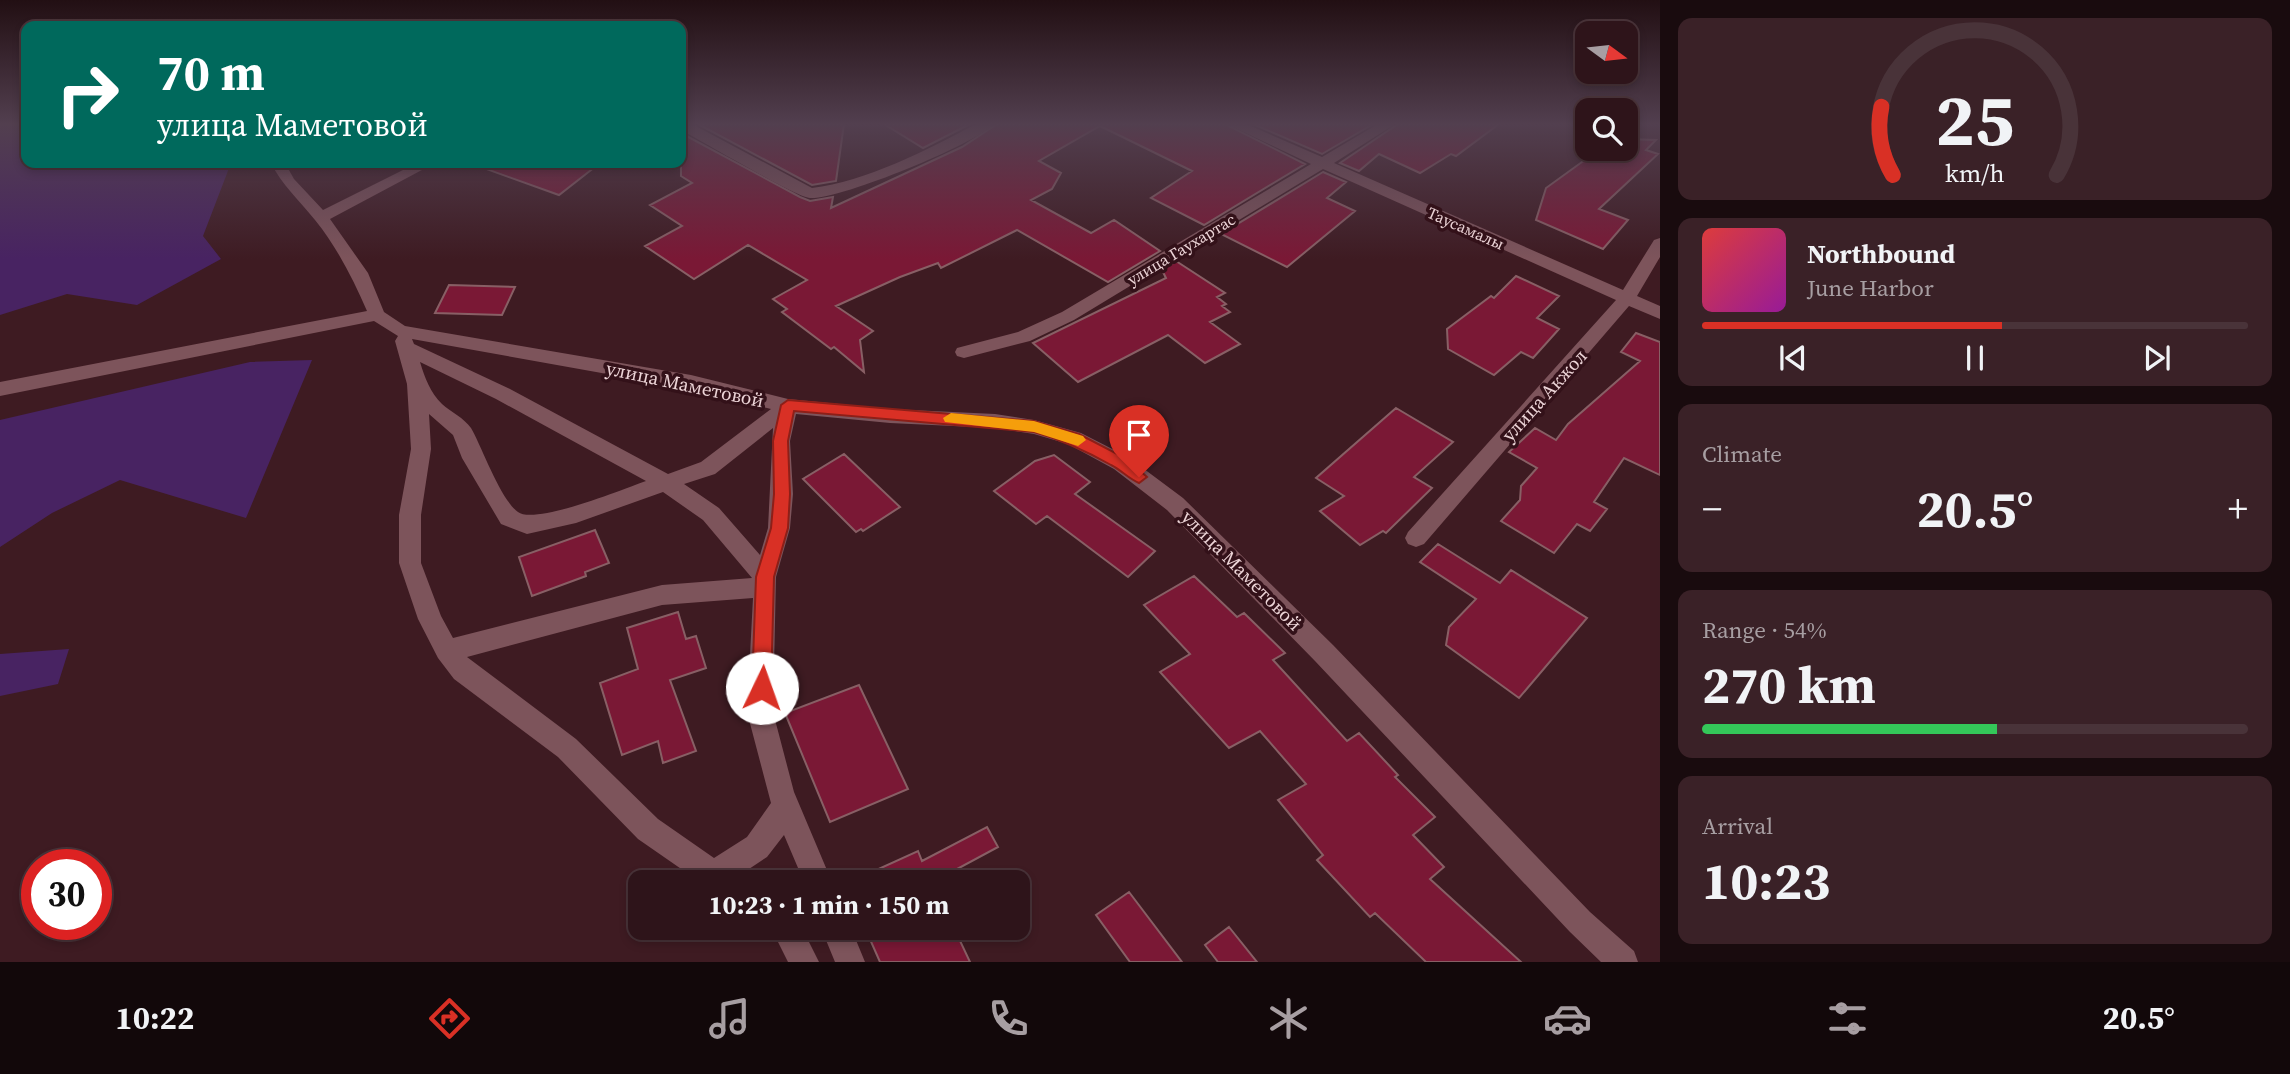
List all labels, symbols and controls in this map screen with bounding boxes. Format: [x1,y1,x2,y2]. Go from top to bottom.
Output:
north arrow [1575,21,1638,84]
map controls [1575,21,1638,161]
text: 70 m [157,39,265,106]
icon: right [42,49,133,140]
text: 25 [1936,70,2014,169]
button: search [1575,98,1638,161]
text: улица Маметовой [157,103,428,147]
text: km/h [1945,156,2005,190]
street label: Таусамалы [1424,201,1508,255]
street label: улица Гаухартас [1123,208,1240,290]
text: Northbound [1807,236,1955,272]
text: June Harbor [1807,272,1934,304]
icon: previous [1774,339,1812,377]
icon: pause [1956,339,1994,377]
icon: next [2138,339,2176,377]
street label: улица Акжол [1495,343,1593,447]
street label: улица Маметовой [604,355,766,413]
pin [1109,405,1169,477]
icon: arrive [1120,416,1158,454]
text: Climate [1702,438,1782,470]
text: 20.5° [1916,473,2034,544]
text: − [1702,483,1722,535]
text: + [2228,483,2248,535]
street label: улица Маметовой [1176,504,1308,636]
text: Range · 54% [1702,614,1827,646]
text: 270 km [1702,649,1876,720]
position arrow [725,651,799,725]
text: Arrival [1702,810,1773,842]
text: 10:23 [1702,845,1830,916]
speed limit sign: 30 [21,849,112,940]
text: 10:23 · 1 min · 150 m [709,887,949,923]
icon: directions [425,994,474,1043]
icon: music [705,994,754,1043]
icon: phone [984,994,1033,1043]
icon: climate [1264,994,1313,1043]
icon: car [1543,994,1592,1043]
icon: filters [1823,994,1872,1043]
text: 10:22 [115,996,194,1040]
text: 20.5° [2103,996,2175,1040]

